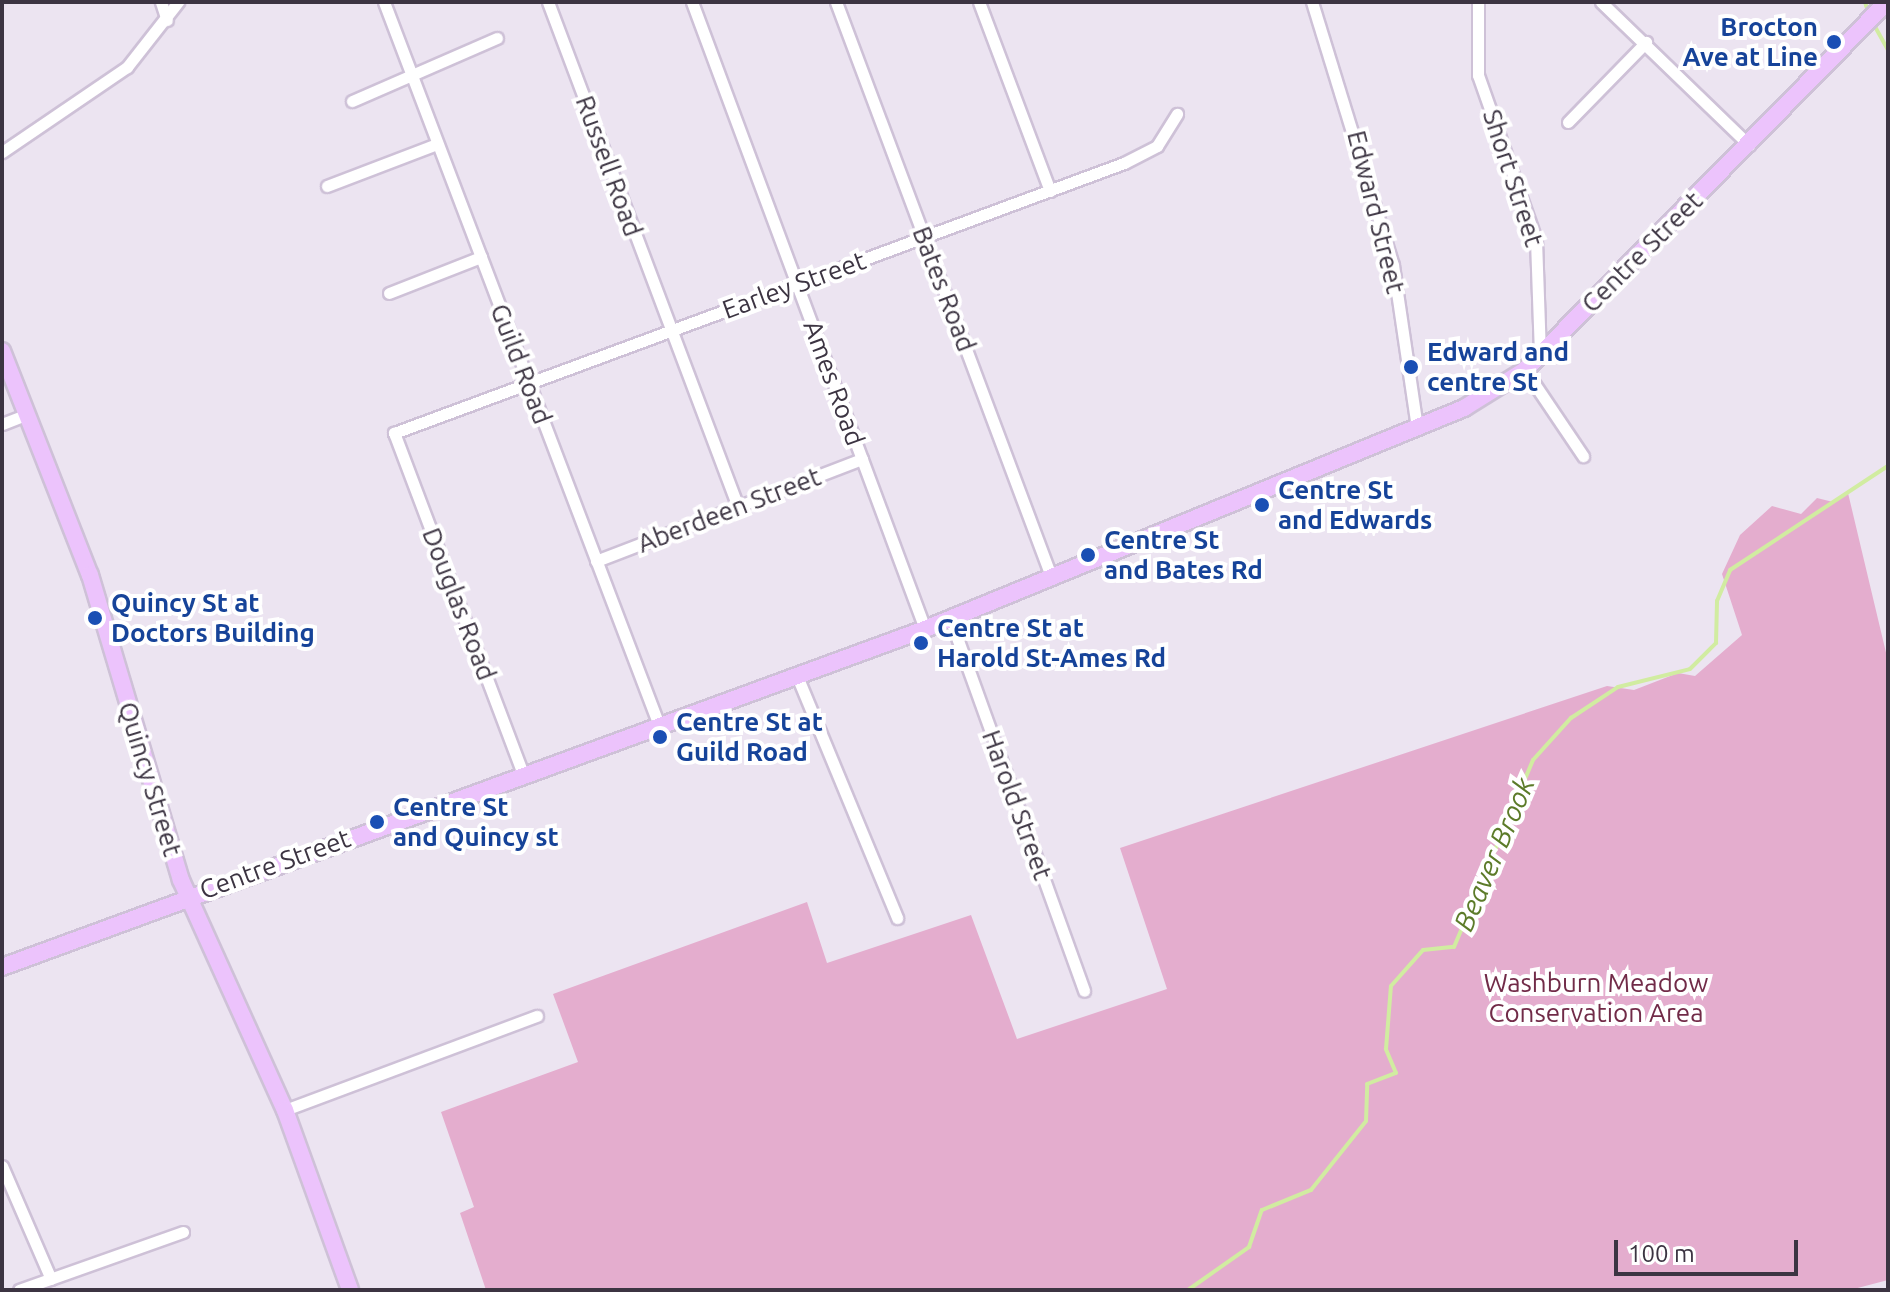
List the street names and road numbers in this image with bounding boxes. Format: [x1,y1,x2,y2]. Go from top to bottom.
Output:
street label: Russell Road [569,91,649,241]
street label: Short Street [1476,106,1550,250]
street label: Edward Street [1341,127,1411,297]
street label: Centre Street [1575,185,1709,319]
street label: Bates Road [906,222,982,356]
street label: Earley Street [718,245,870,325]
street label: Guild Road [484,299,558,429]
street label: Ames Road [797,316,871,450]
street label: Aberdeen Street [633,461,825,559]
street label: Douglas Road [416,523,502,685]
street label: Quincy Street [112,698,188,860]
street label: Harold Street [975,726,1059,884]
street label: Centre Street [195,822,355,906]

